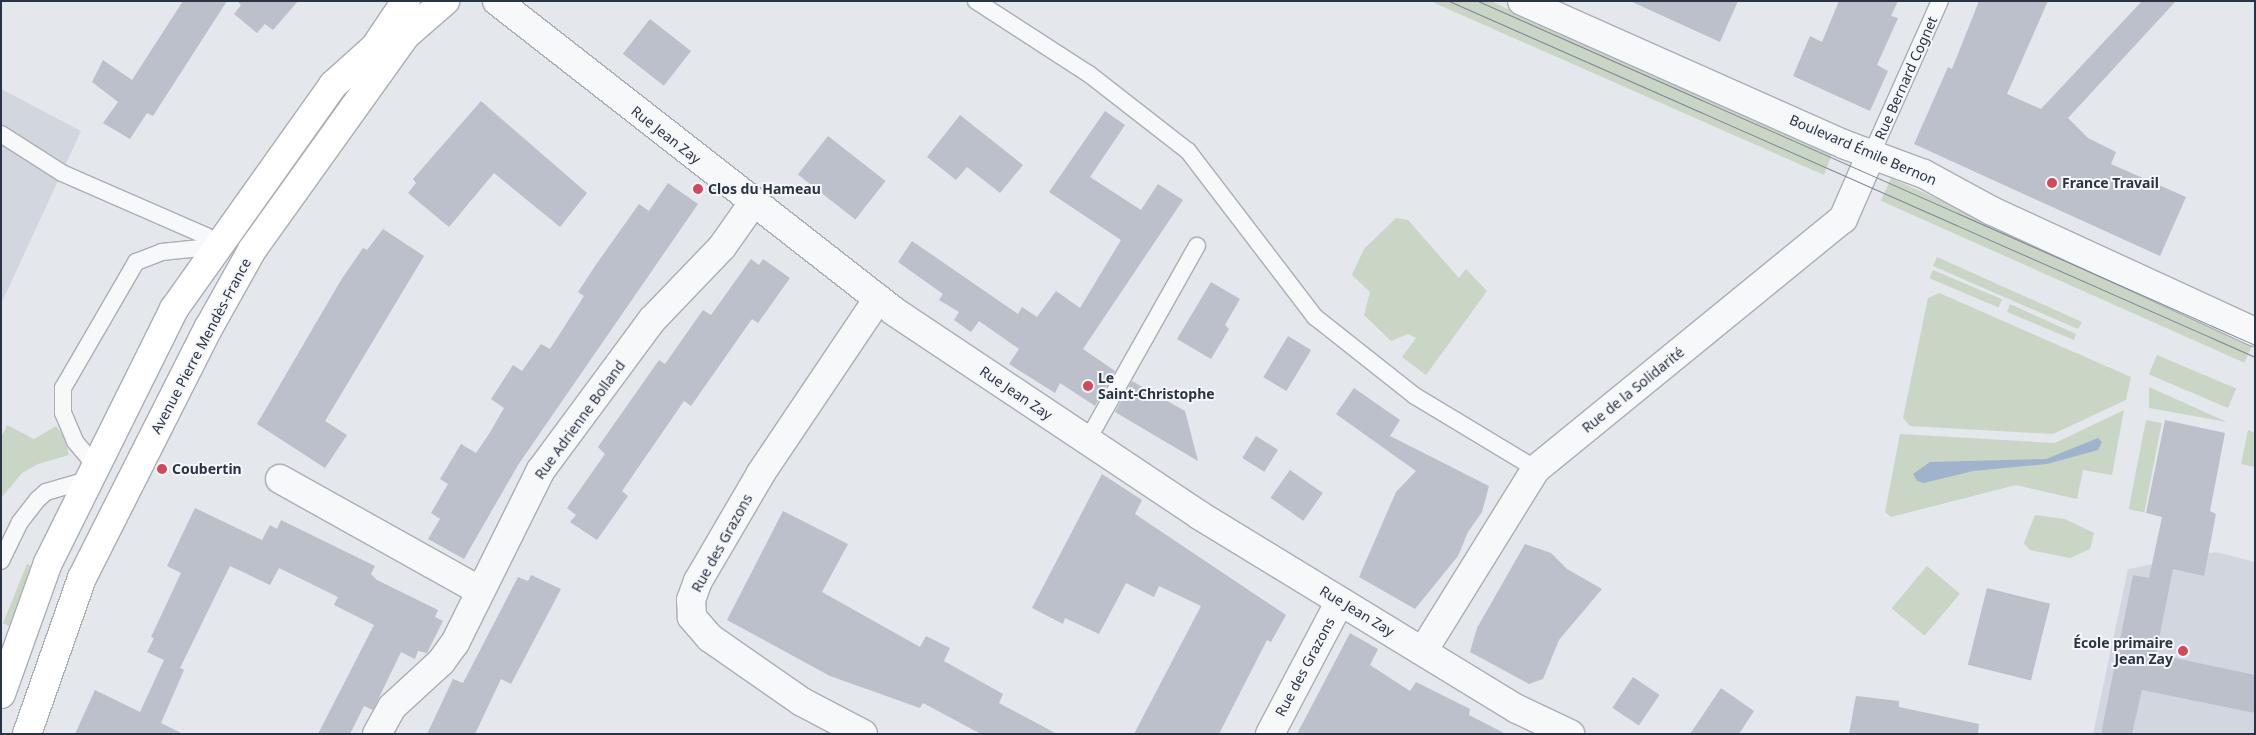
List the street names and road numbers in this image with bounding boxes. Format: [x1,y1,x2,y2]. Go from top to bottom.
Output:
street label: Rue Bernard Cognet [1871,14,1941,142]
street label: Rue Jean Zay [628,103,704,167]
street label: Boulevard Émile Bernon [1787,111,1939,189]
street label: Avenue Pierre Mendès-France [147,255,255,437]
street label: Rue de la Solidarité [1579,344,1687,436]
street label: Rue Adrienne Bolland [531,357,629,483]
street label: Rue Jean Zay [977,363,1055,423]
street label: Rue des Grazons [688,491,756,595]
street label: Rue Jean Zay [1317,582,1397,640]
street label: Rue des Grazons [1272,615,1338,719]

